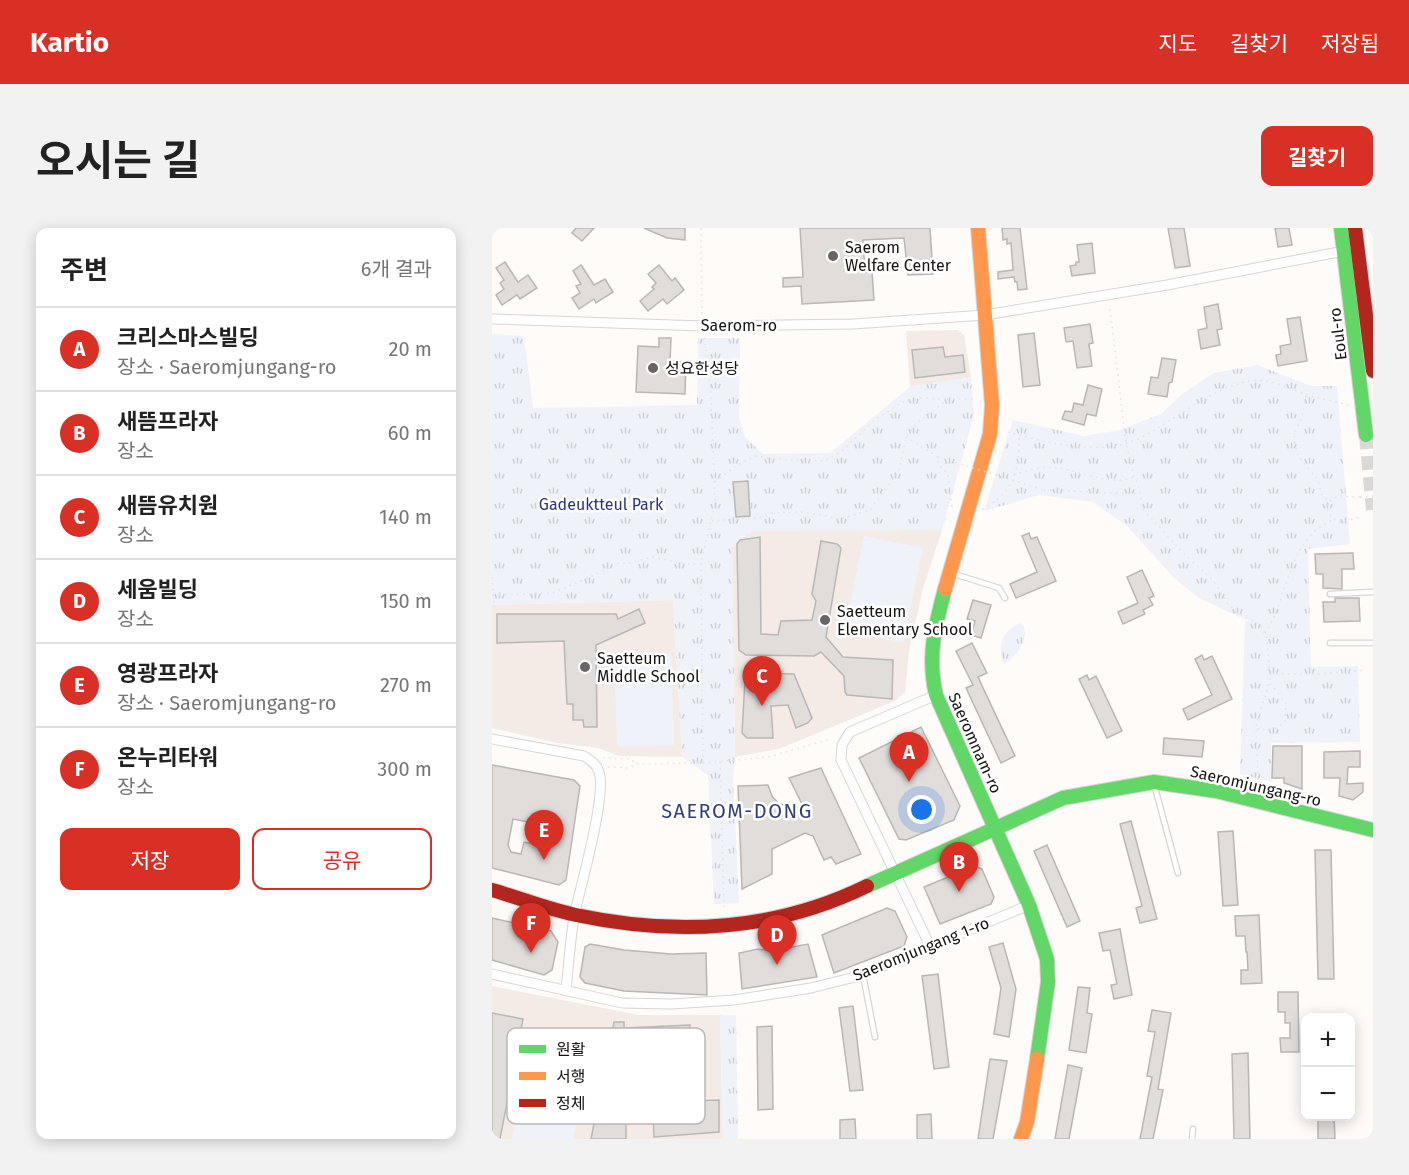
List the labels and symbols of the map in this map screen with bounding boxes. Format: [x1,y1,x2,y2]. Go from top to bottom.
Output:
place label: Saerom Welfare Center [845,238,952,275]
marker: Saerom Welfare Center [826,249,840,263]
street label: Eoul-ro [1325,307,1351,361]
street label: Saerom-ro [701,316,777,335]
place label: 성요한성당 [665,359,739,378]
marker: 성요한성당 [646,361,660,375]
park label: Gadeuktteul Park [539,495,664,514]
place label: Saetteum Elementary School [837,602,973,639]
marker: Saetteum Elementary School [818,613,832,627]
place label: Saetteum Middle School [597,649,700,686]
pin: C [742,656,782,706]
marker: Saetteum Middle School [578,660,592,674]
street label: Saeromnam-ro [944,690,1006,796]
pin: A [890,732,928,782]
street label: Saeromjungang-ro [1189,762,1323,810]
your location [907,795,936,824]
district label: SAEROM-DONG [661,799,813,823]
pin: E [524,810,564,860]
pin: B [940,842,978,892]
pin: F [512,904,550,953]
street label: Saeromjungang 1-ro [850,913,992,985]
pin: D [758,916,796,965]
legend [507,1028,705,1124]
text: 원활 [556,1040,586,1059]
text: 서행 [556,1067,585,1086]
text: 정체 [556,1094,585,1113]

